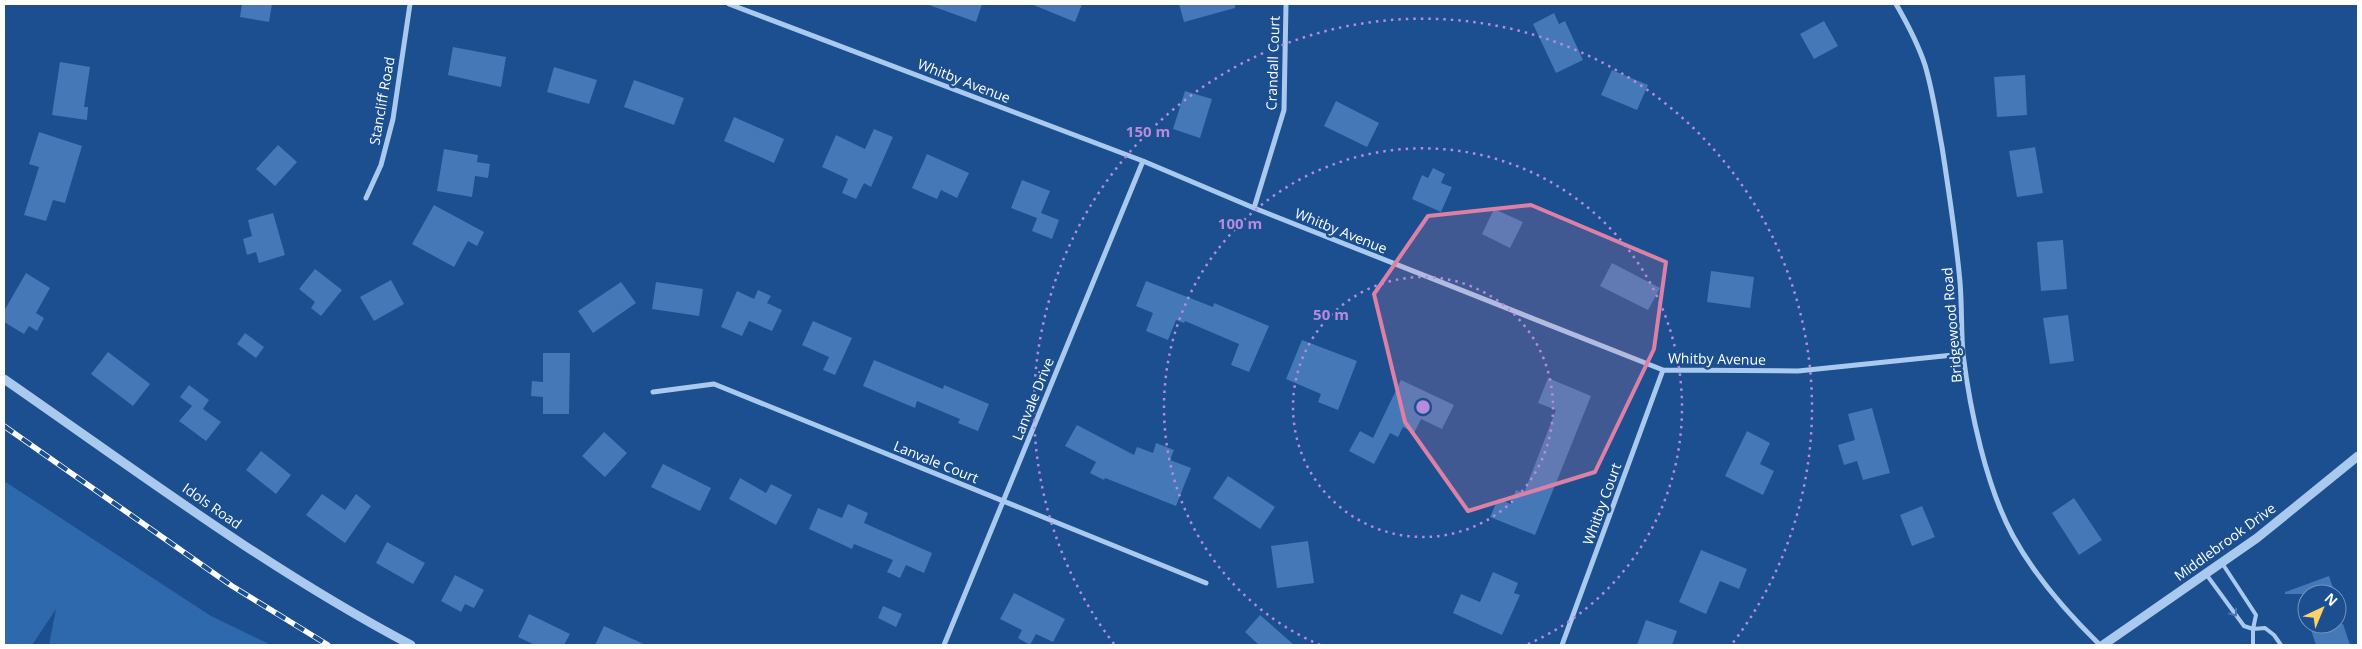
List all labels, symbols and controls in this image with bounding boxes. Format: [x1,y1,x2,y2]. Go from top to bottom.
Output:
street label: Crandall Court [1261,15,1284,111]
street label: Whitby Avenue [915,54,1013,107]
street label: Stancliff Road [364,55,399,147]
text: 150 m [1126,121,1170,141]
street label: Whitby Avenue [1292,203,1390,258]
text: 100 m [1218,213,1262,233]
street label: Bridgewood Road [1937,267,1966,383]
text: 50 m [1313,304,1349,324]
street label: Whitby Avenue [1668,348,1766,369]
street label: Lanvale Drive [1007,354,1058,443]
centre of rings [1414,398,1432,416]
street label: Lanvale Court [891,436,981,487]
street label: Whitby Court [1578,460,1625,547]
street label: Idols Road [179,478,246,533]
street label: Middlebrook Drive [2170,498,2279,585]
north arrow [2297,584,2347,634]
text: N [2321,588,2342,610]
one-way arrow [2228,607,2237,617]

